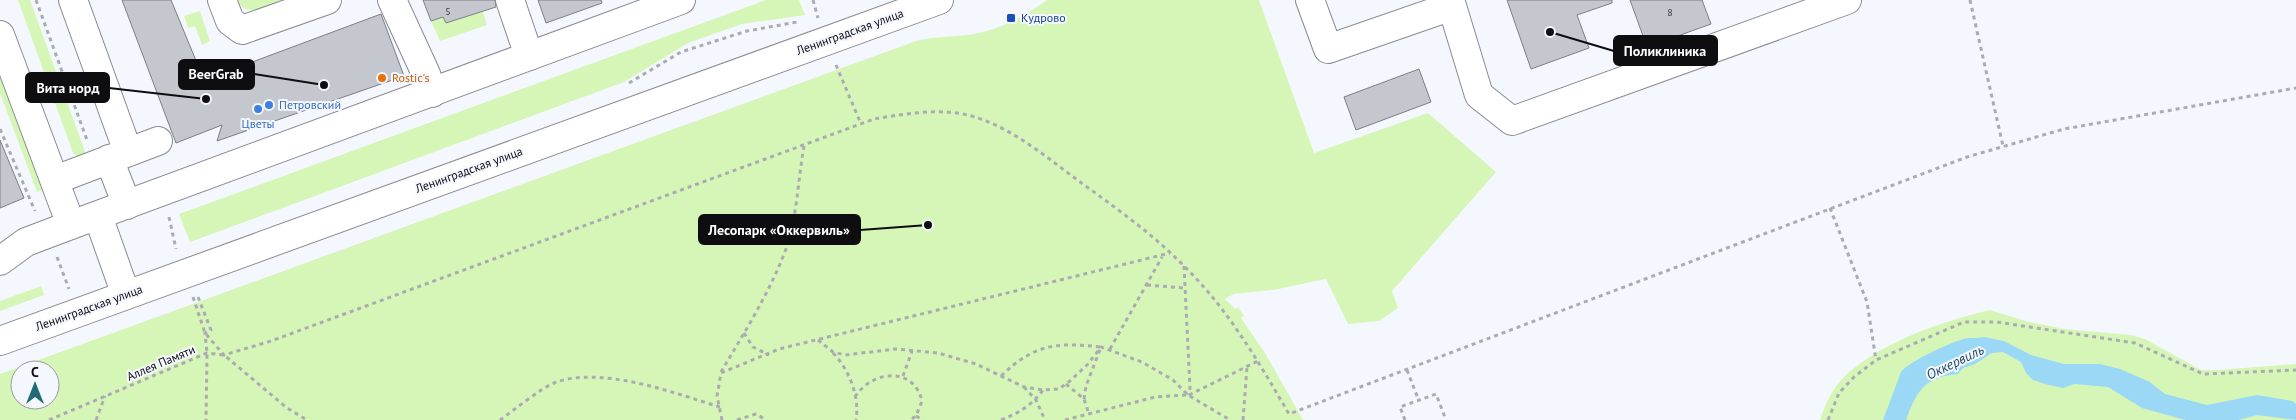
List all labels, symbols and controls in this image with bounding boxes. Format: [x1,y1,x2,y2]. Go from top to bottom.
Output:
house number: 5 [445,5,451,18]
street label: Ленинградская улица [793,5,906,58]
house number: 8 [1667,6,1673,19]
place label: Кудрово [1021,10,1066,25]
marker: Кудрово [1005,12,1017,24]
callout: Поликлиника [1614,36,1717,65]
text: Поликлиника [1624,42,1706,60]
callout: BeerGrab [179,60,254,89]
text: BeerGrab [188,65,244,83]
place label: Rostic's [392,70,430,85]
marker: Rostic's [376,72,388,84]
callout: Вита норд [26,73,109,102]
text: Вита норд [37,79,99,97]
place label: Петровский [279,97,341,112]
marker: Петровский [263,99,275,111]
marker: Цветы [252,103,264,115]
place label: Цветы [241,116,275,131]
street label: Ленинградская улица [412,143,525,196]
callout: Лесопарк «Оккервиль» [699,215,860,244]
text: Лесопарк «Оккервиль» [707,221,850,239]
street label: Ленинградская улица [32,281,145,334]
water label: Оккервиль [1923,340,1987,384]
street label: Аллея Памяти [124,341,197,384]
north arrow [10,360,60,410]
text: С [31,363,39,381]

